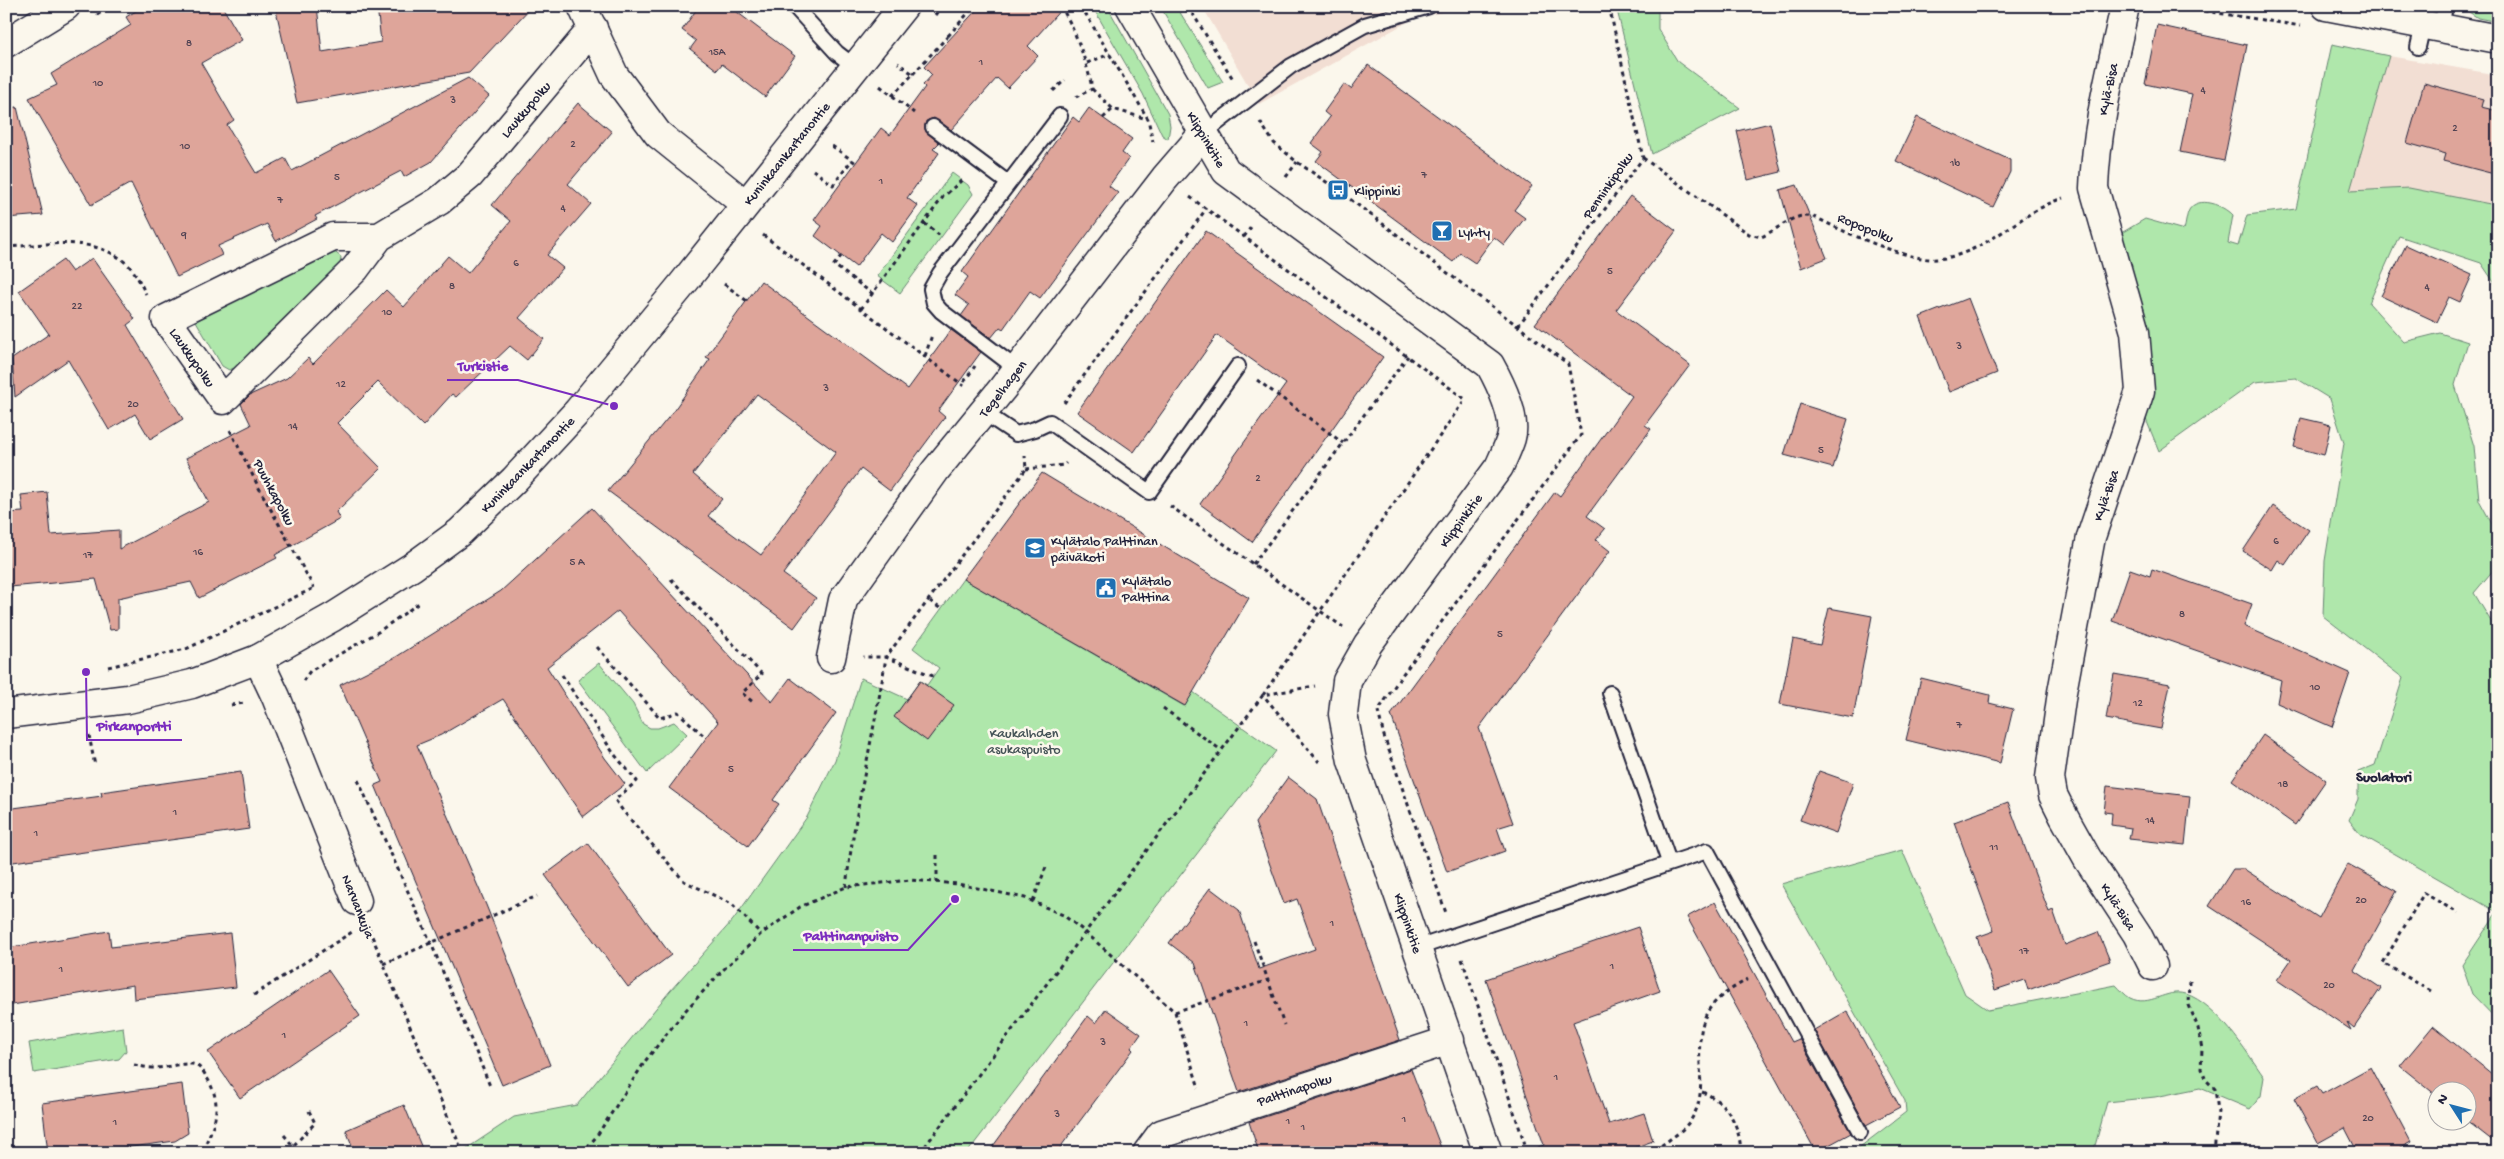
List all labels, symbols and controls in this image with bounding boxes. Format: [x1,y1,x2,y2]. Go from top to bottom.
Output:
house number: 8 [186,38,192,50]
house number: 15A [708,47,726,59]
house number: 1 [978,57,983,69]
street label: Kylä-Bisa [2096,61,2124,117]
house number: 10 [92,78,103,90]
street label: Laukkupolku [498,79,556,142]
house number: 4 [2200,85,2206,97]
house number: 3 [449,95,456,107]
street label: Kuninkaankartanontie [741,99,835,210]
street label: Klippinkitie [1181,109,1229,172]
house number: 2 [2452,123,2458,135]
house number: 2 [570,139,576,151]
house number: 10 [179,141,190,153]
street label: Penninkipolku [1579,150,1638,224]
house number: 1b [1949,158,1960,170]
house number: 7 [1420,170,1427,182]
house number: 5 [334,172,340,184]
house number: 1 [878,176,883,188]
bus stop icon: Klippinki [1326,178,1350,202]
place label: Klippinki [1354,184,1401,201]
house number: 7 [276,195,283,207]
house number: 4 [560,203,566,215]
street label: Ropopolku [1835,210,1896,248]
bar icon: Lyhty [1430,219,1454,243]
place label: Lyhty [1458,225,1490,242]
house number: 9 [180,230,187,242]
house number: 6 [513,258,519,270]
house number: 5 [1607,266,1613,278]
house number: 8 [449,281,455,293]
house number: 4 [2424,282,2430,294]
house number: 22 [72,301,83,313]
house number: 10 [381,307,392,319]
street label: Laukkupolku [164,325,218,392]
house number: 3 [1955,341,1962,353]
callout: Turkistie [447,350,518,380]
street label: Tegelhagen [976,357,1032,422]
text: Turkistie [457,358,510,376]
house number: 12 [335,379,347,391]
house number: 3 [822,383,829,395]
house number: 20 [127,399,139,411]
street label: Kuninkaankartanontie [478,413,580,518]
house number: 14 [287,421,299,433]
house number: 5 [1818,445,1824,457]
street label: Puuhkapolku [248,456,298,530]
street label: Kylä-Bisa [2091,467,2124,524]
house number: 2 [1255,473,1261,485]
street label: Klippinkitie [1437,491,1488,552]
place label: Kylätalo Palttinan päiväkoti [1050,534,1158,567]
school or university icon: Kylätalo Palttinan päiväkoti [1023,536,1047,560]
house number: 6 [2273,536,2279,548]
house number: 16 [192,547,203,559]
house number: 17 [82,550,93,562]
house number: 5 A [570,557,585,569]
place label: Kylätalo Palttina [1121,574,1171,607]
public building icon: Kylätalo Palttina [1094,576,1118,600]
house number: 8 [2179,609,2185,621]
house number: 5 [1497,629,1503,641]
house number: 10 [2309,682,2320,694]
house number: 12 [2132,698,2144,710]
callout: Pirkanportti [87,710,182,740]
text: Pirkanportti [96,718,171,736]
house number: 7 [1955,720,1962,732]
park label: Kaukalhden asukaspuisto [987,726,1061,759]
house number: 5 [728,764,734,776]
district label: Suolatori [2356,769,2412,787]
house number: 18 [2277,779,2288,791]
house number: 1 [172,807,177,819]
house number: 14 [2144,815,2156,827]
house number: 1 [33,828,38,840]
house number: 11 [1989,842,1998,854]
street label: Narvankuja [336,873,378,942]
street label: Kylä-Bisa [2095,881,2139,935]
street label: Klippinkitie [1388,891,1425,957]
house number: 20 [2355,895,2367,907]
house number: 16 [2240,897,2251,909]
house number: 1 [1329,918,1334,930]
callout: Palttinanpuisto [793,920,908,950]
text: Palttinanpuisto [802,928,899,946]
house number: 17 [2018,946,2029,958]
house number: 1 [1609,961,1614,973]
house number: 1 [58,964,63,976]
house number: 20 [2323,980,2335,992]
house number: 1 [1243,1018,1248,1030]
house number: 1 [281,1030,286,1042]
house number: 3 [1099,1037,1106,1049]
street label: Palttinapolku [1254,1071,1335,1112]
house number: 1 [1553,1072,1558,1084]
north arrow [2426,1082,2476,1132]
text: N [2434,1091,2453,1109]
house number: 3 [1053,1109,1060,1121]
house number: 20 [2362,1113,2374,1125]
house number: 1 [1401,1114,1406,1126]
house number: 1 [1285,1116,1290,1128]
house number: 1 [112,1117,117,1129]
house number: 1 [1300,1122,1305,1134]

